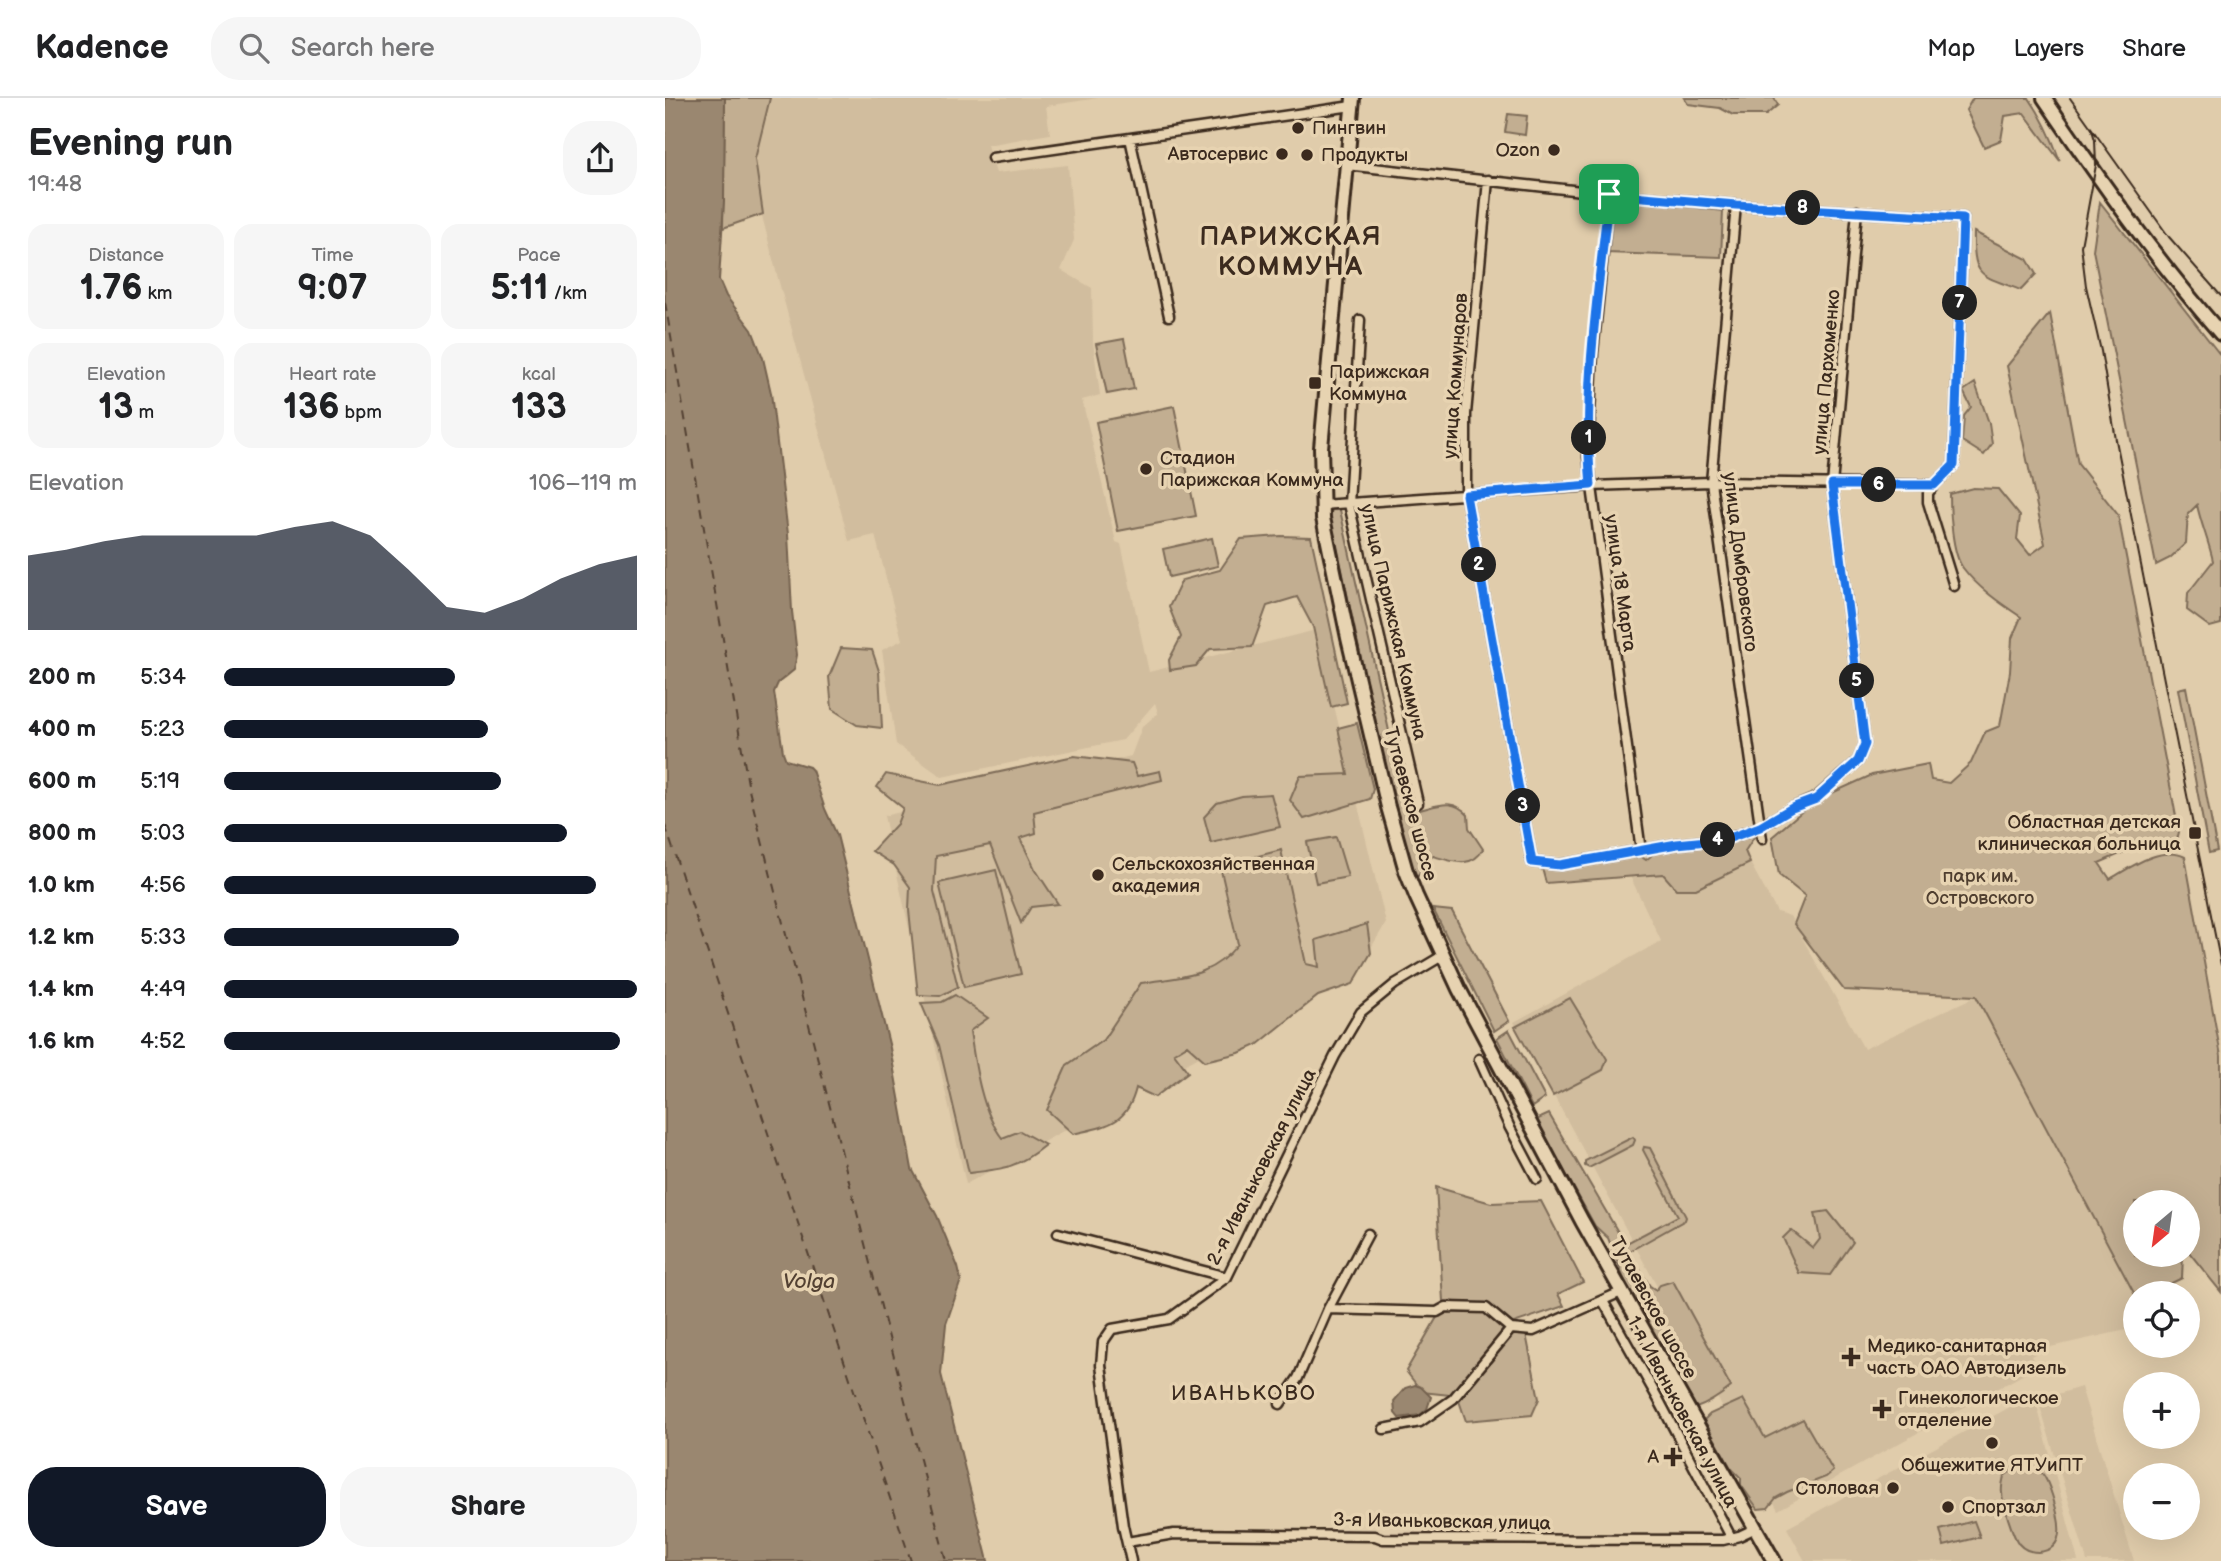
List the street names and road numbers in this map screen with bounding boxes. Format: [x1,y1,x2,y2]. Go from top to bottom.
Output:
street label: улица Пархоменко [1808,288,1846,455]
street label: улица Коммунаров [1439,292,1473,460]
street label: улица Домбровского [1718,471,1762,653]
street label: улица Парижская Коммуна [1355,502,1431,742]
street label: улица 18 Марта [1599,513,1641,653]
street label: Тутаевское шоссе [1378,724,1442,884]
street label: 2-я Иваньковская улица [1202,1065,1322,1269]
street label: Тутаевское шоссе [1605,1233,1702,1383]
street label: 1-я Иваньковская улица [1622,1312,1742,1512]
street label: 3-я Иваньковская улица [1333,1509,1551,1535]

